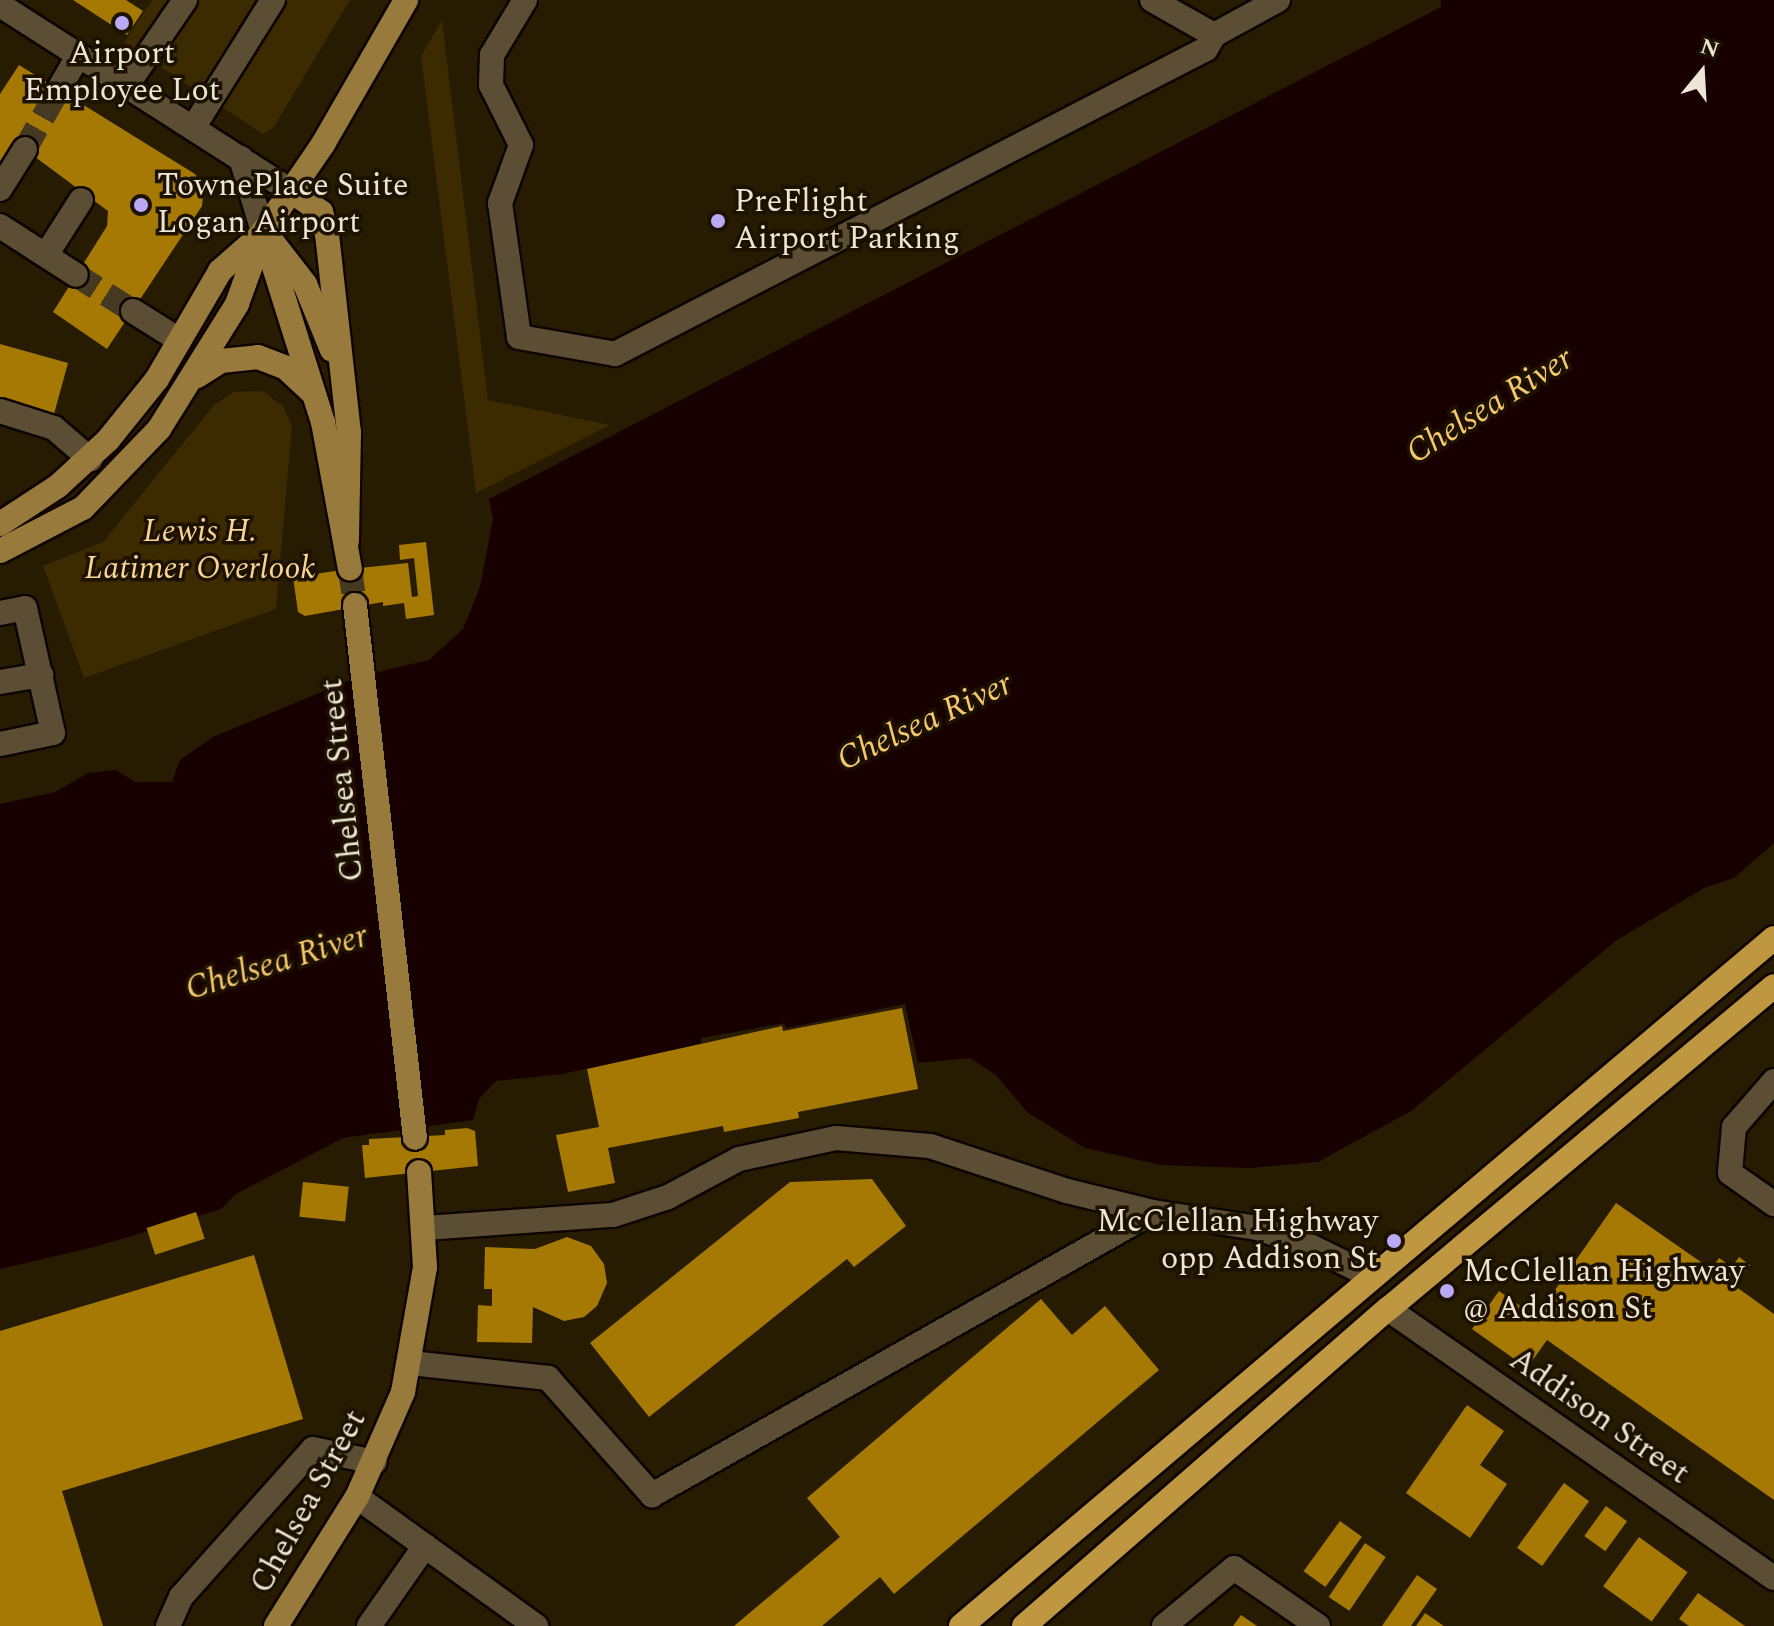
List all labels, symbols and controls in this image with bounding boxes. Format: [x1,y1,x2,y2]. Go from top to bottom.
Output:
marker: Airport Employee Lot [113,14,131,32]
text: N [1696,30,1723,67]
north arrow [1662,32,1742,112]
place label: Airport Employee Lot [24,36,220,111]
place label: TownePlace Suite Logan Airport [157,168,409,243]
place label: PreFlight Airport Parking [734,184,960,259]
marker: TownePlace Suite Logan Airport [132,196,150,214]
marker: PreFlight Airport Parking [709,212,727,230]
water label: Chelsea River [1399,339,1581,473]
park label: Lewis H. Latimer Overlook [85,514,315,589]
water label: Chelsea River [831,664,1019,780]
street label: Chelsea Street [313,677,373,883]
water label: Chelsea River [181,916,373,1010]
place label: McClellan Highway opp Addison St [1096,1204,1378,1279]
marker: McClellan Highway opp Addison St [1385,1232,1403,1250]
place label: McClellan Highway @ Addison St [1463,1254,1745,1329]
marker: McClellan Highway @ Addison St [1438,1282,1456,1300]
street label: Addison Street [1502,1341,1696,1493]
street label: Chelsea Street [243,1404,375,1600]

